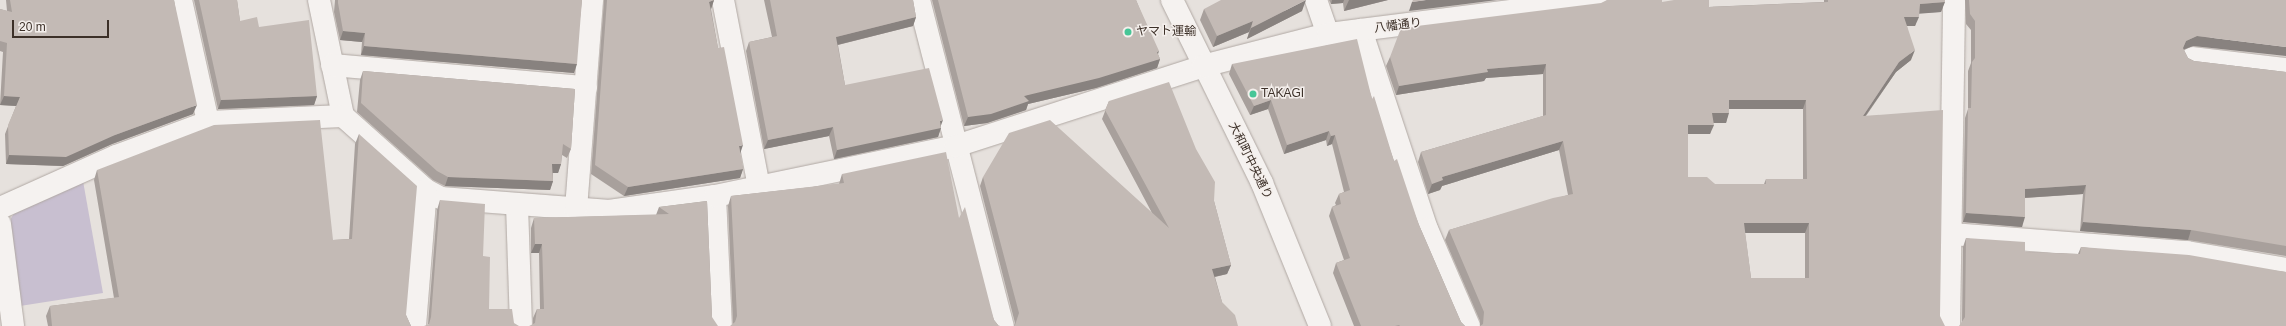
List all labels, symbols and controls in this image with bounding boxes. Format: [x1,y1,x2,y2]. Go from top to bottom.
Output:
scale bar [14,12,111,38]
street label: 八幡通り [1373,16,1423,36]
text: 20 m [19,20,46,34]
place label: ヤマト運輸 [1136,25,1196,39]
marker: ヤマト運輸 [1123,27,1133,37]
place label: TAKAGI [1261,87,1304,101]
marker: TAKAGI [1248,89,1258,99]
street label: 大和町中央通り [1225,120,1275,202]

